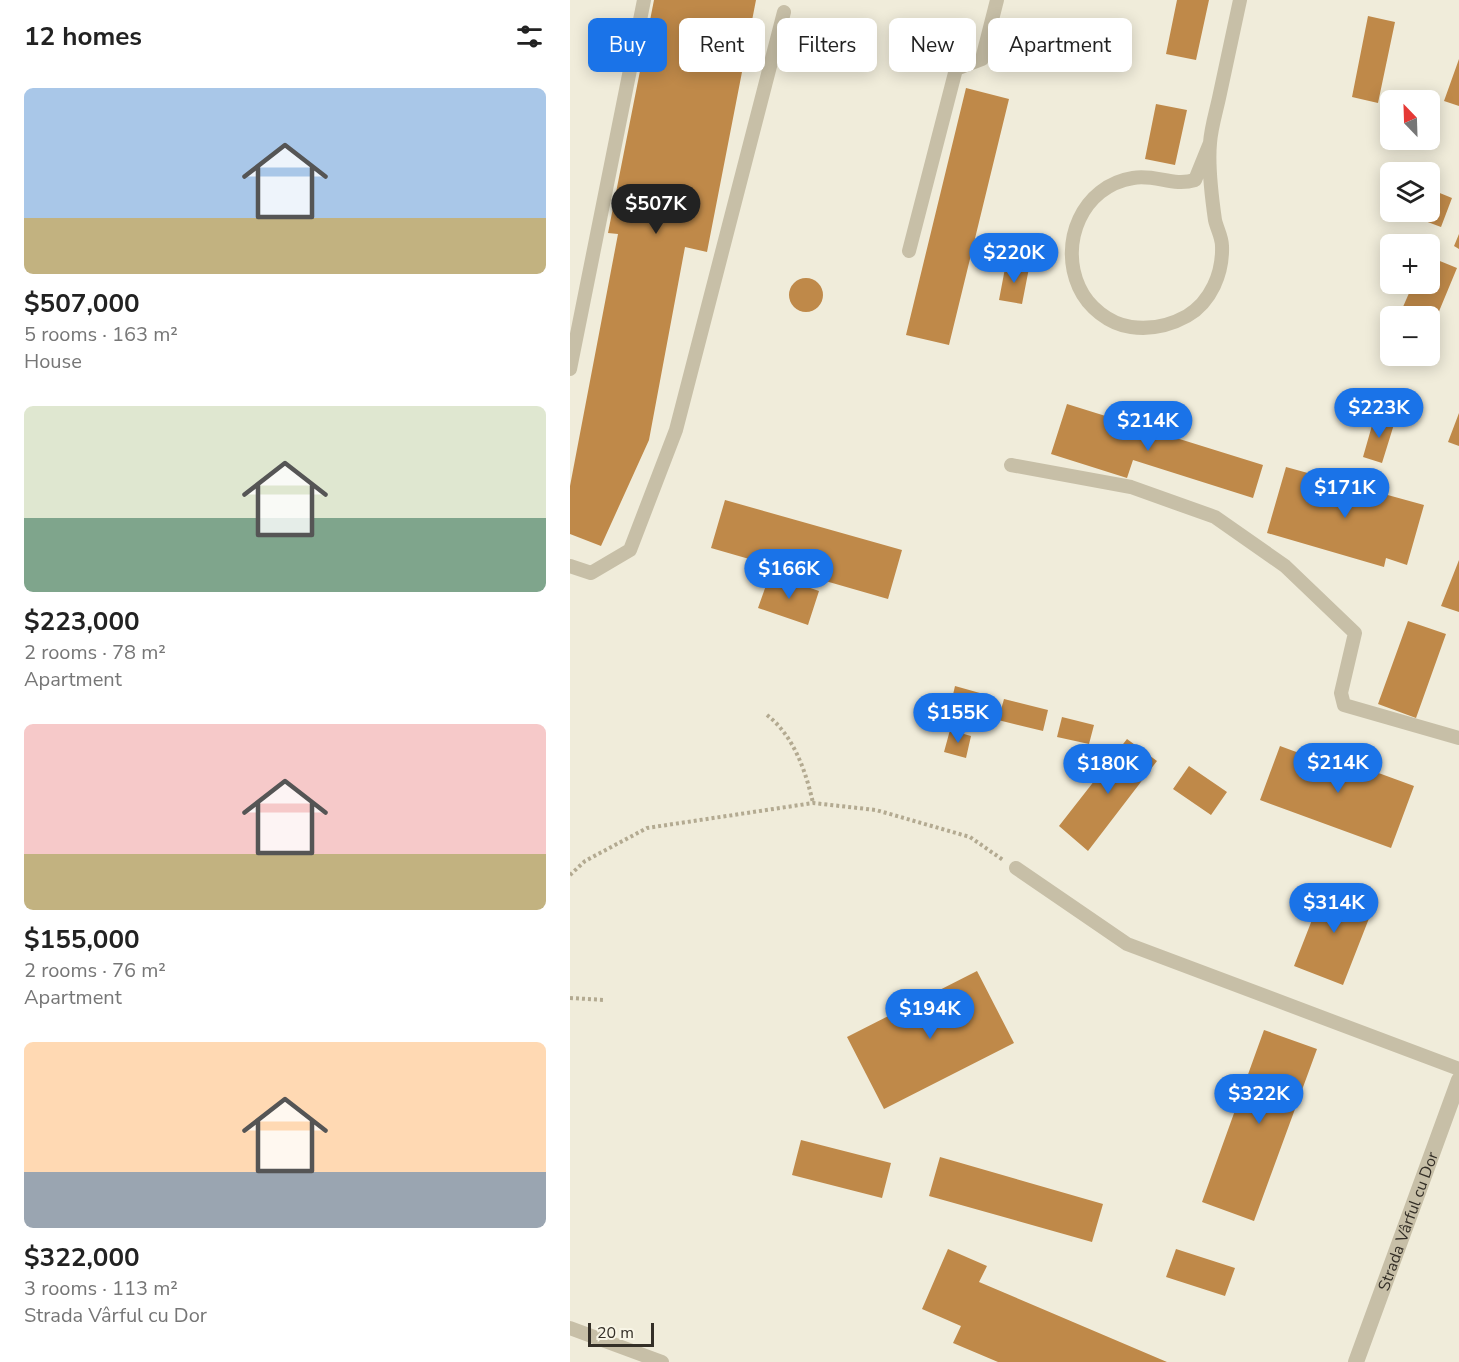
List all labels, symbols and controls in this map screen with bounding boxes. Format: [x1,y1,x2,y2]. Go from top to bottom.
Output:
chip: Buy [588,18,667,72]
chip: Rent [679,18,765,72]
chip: Filters [777,18,877,72]
chip: New [889,18,976,72]
chip: Apartment [988,18,1132,72]
text: 12 homes [24,19,142,54]
icon: filters [513,20,546,53]
north arrow [1380,90,1440,150]
map controls [1380,90,1440,366]
icon: home [231,127,339,235]
button: layers [1380,162,1440,222]
pin: $507K [614,184,698,235]
text: $507K [625,190,687,217]
pin: $220K [972,233,1056,284]
button: + [1380,234,1440,294]
text: $220K [983,239,1045,266]
text: $507,000 [24,286,140,321]
button: − [1380,306,1440,366]
text: 5 rooms · 163 m² [24,321,178,348]
text: House [24,348,82,375]
pin: $223K [1337,388,1421,439]
text: $223K [1348,394,1410,421]
pin: $214K [1106,401,1190,452]
text: $214K [1117,407,1179,434]
icon: home [231,445,339,553]
pin: $171K [1303,468,1387,519]
text: $171K [1314,474,1376,501]
pin: $166K [747,549,831,600]
text: $166K [758,555,820,582]
text: $223,000 [24,604,140,639]
text: 2 rooms · 78 m² [24,639,166,666]
text: Apartment [24,666,122,693]
pin: $155K [916,693,1000,744]
text: $155K [927,699,989,726]
pin: $214K [1296,743,1380,794]
pin: $180K [1066,744,1150,795]
text: $214K [1307,749,1369,776]
text: $180K [1077,750,1139,777]
icon: home [231,763,339,871]
pin: $314K [1292,883,1376,934]
text: $314K [1303,889,1365,916]
text: $155,000 [24,922,140,957]
text: 2 rooms · 76 m² [24,957,166,984]
text: Apartment [24,984,122,1011]
pin: $194K [888,989,972,1040]
text: $194K [899,995,961,1022]
pin: $322K [1217,1074,1301,1125]
text: $322K [1228,1080,1290,1107]
icon: home [231,1081,339,1189]
street label: Strada Vârful cu Dor [1373,1149,1444,1294]
text: $322,000 [24,1240,140,1275]
text: 3 rooms · 113 m² [24,1275,178,1302]
text: Strada Vârful cu Dor [24,1302,207,1329]
scale bar [588,1320,654,1348]
text: 20 m [597,1322,634,1344]

